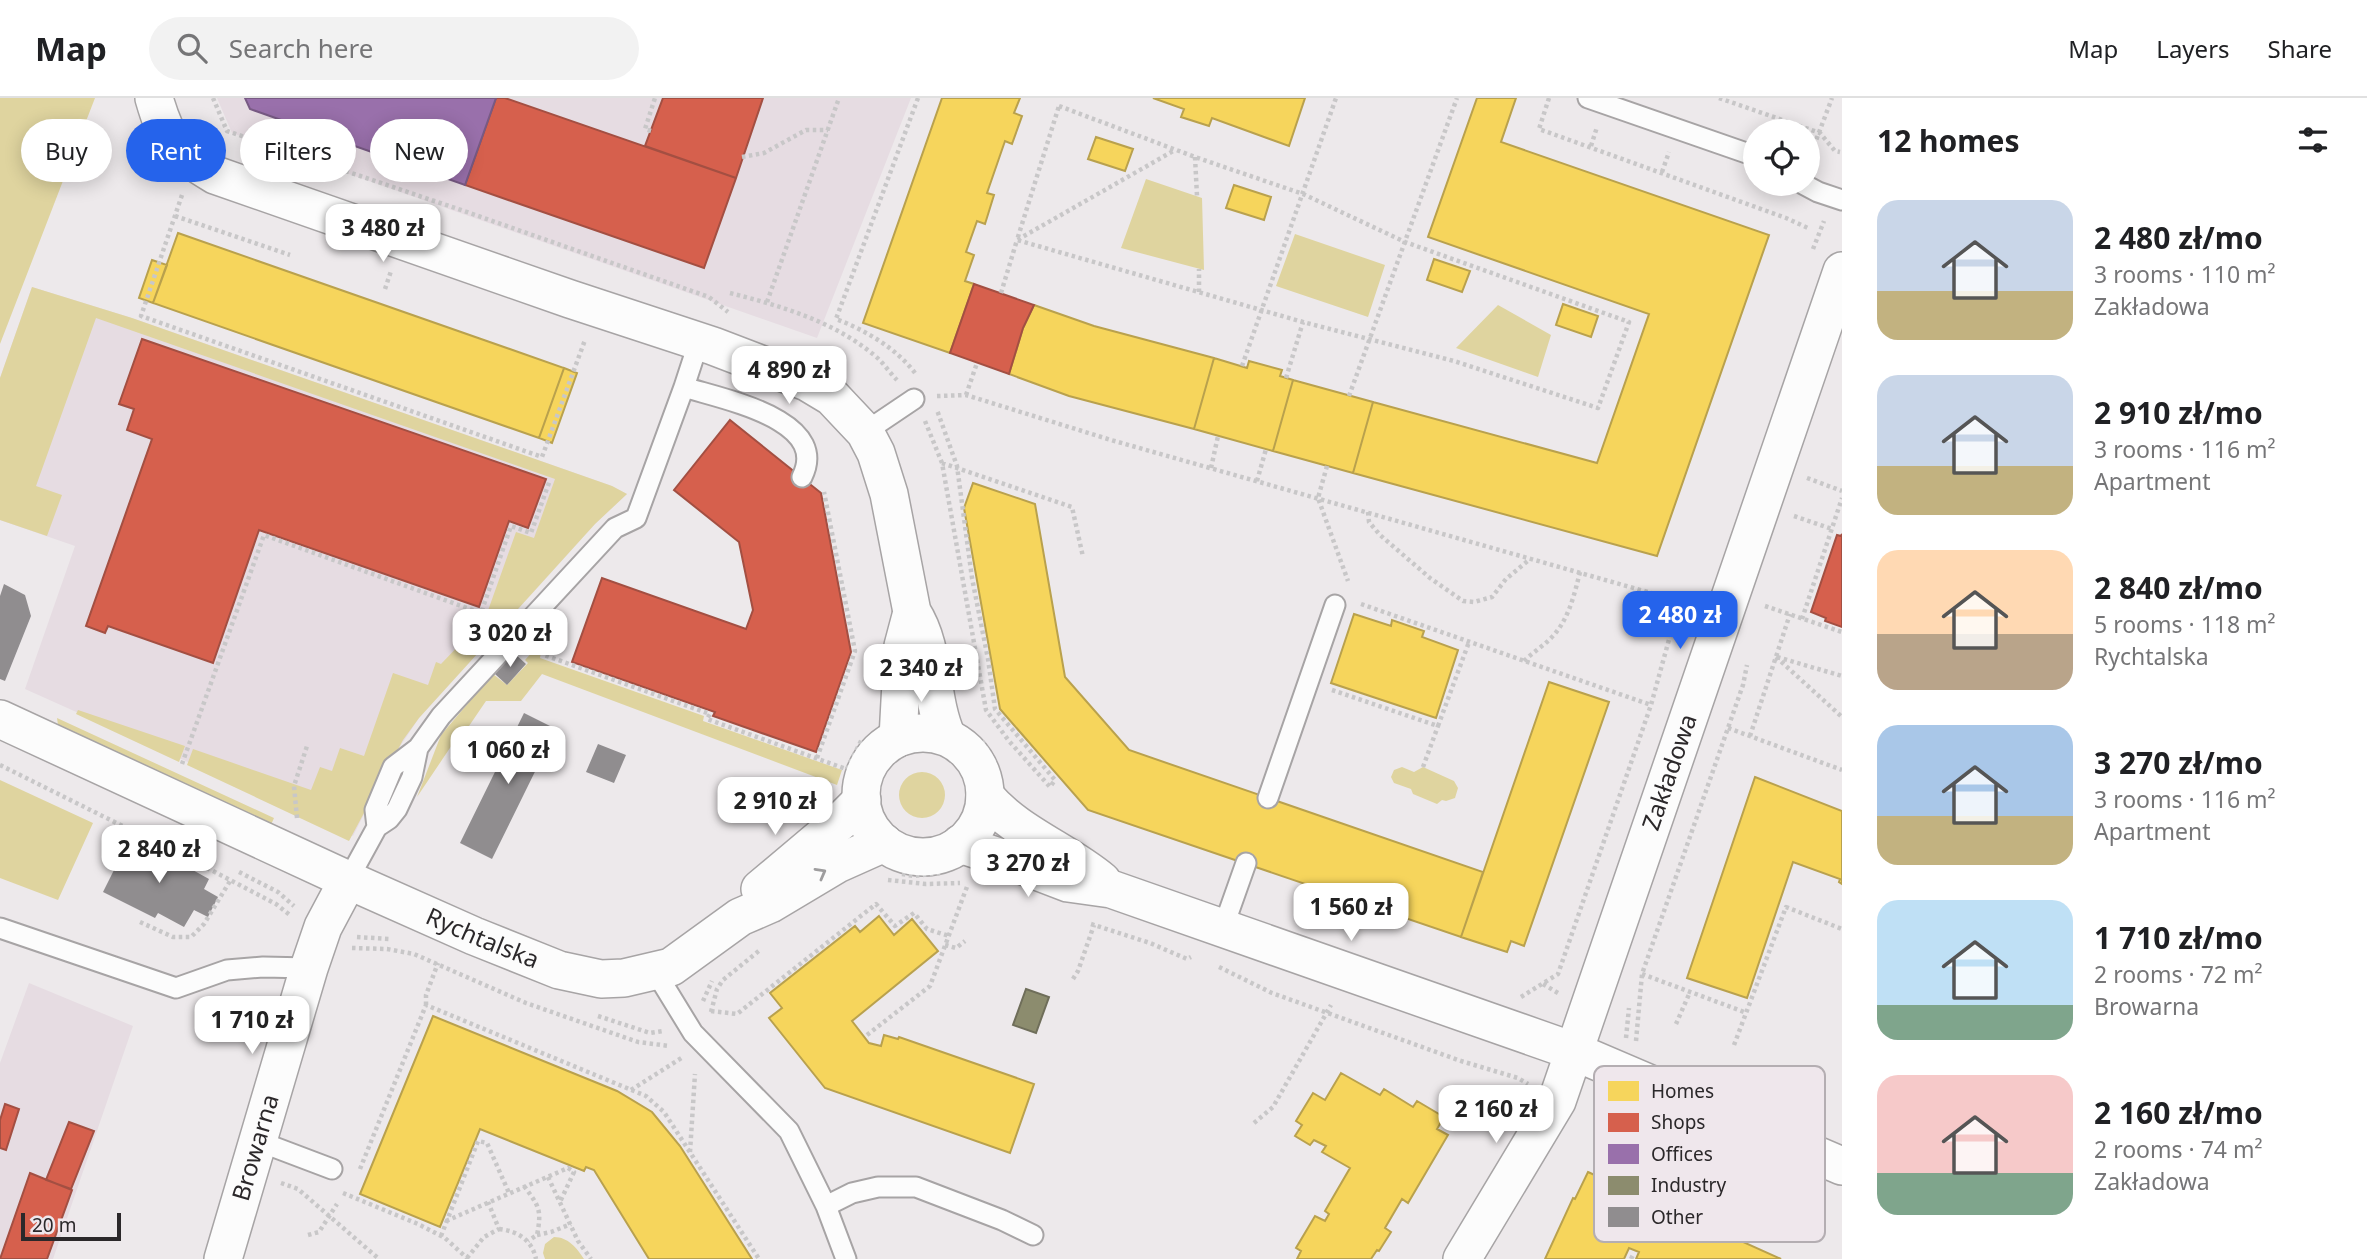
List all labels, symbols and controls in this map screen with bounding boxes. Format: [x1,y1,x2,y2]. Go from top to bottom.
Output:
search box [149,17,639,80]
text: Map [35,26,107,71]
icon: search [173,29,211,67]
text: Search here [229,30,373,66]
text: Map [2068,32,2118,65]
text: Layers [2156,32,2230,65]
text: Share [2268,32,2332,65]
chip: Buy [21,119,112,182]
chip: Rent [126,119,226,182]
chip: Filters [240,119,356,182]
chip: New [370,119,468,182]
map controls [1743,119,1820,196]
button: locate [1743,119,1820,196]
text: 12 homes [1877,120,2020,161]
icon: filters [2294,121,2332,159]
pin: 3 480 zł [311,204,455,264]
text: 3 480 zł [342,211,424,243]
text: 2 480 zł/mo [2094,217,2263,258]
icon: home [1933,228,2017,312]
text: 3 rooms · 110 m² [2094,258,2276,290]
text: Zakładowa [2094,290,2210,322]
pin: 4 890 zł [717,346,861,406]
text: 4 890 zł [748,353,830,385]
text: 2 910 zł/mo [2094,392,2263,433]
icon: home [1933,403,2017,487]
text: 3 rooms · 116 m² [2094,433,2276,465]
text: Apartment [2094,465,2211,497]
text: 2 840 zł/mo [2094,567,2263,608]
icon: home [1933,578,2017,662]
pin: 2 480 zł [1608,592,1752,651]
text: 2 480 zł [1639,598,1721,630]
text: 5 rooms · 118 m² [2094,608,2276,640]
pin: 3 020 zł [438,610,582,669]
text: 3 020 zł [469,616,551,648]
text: Rychtalska [2094,640,2209,672]
pin: 2 340 zł [849,644,993,704]
text: 2 340 zł [880,651,962,683]
street label: Zakładowa [1633,709,1704,834]
pin: 1 060 zł [436,726,580,786]
text: 1 060 zł [467,733,549,765]
text: 3 270 zł/mo [2094,742,2263,783]
icon: home [1933,753,2017,837]
pin: 2 910 zł [703,778,847,837]
text: 3 rooms · 116 m² [2094,783,2276,815]
text: 2 910 zł [734,784,816,816]
text: Apartment [2094,815,2211,847]
pin: 2 840 zł [87,826,231,885]
text: 2 840 zł [118,832,200,864]
pin: 3 270 zł [956,840,1100,899]
text: 3 270 zł [987,846,1069,878]
one-way arrow [814,868,826,881]
pin: 1 560 zł [1279,884,1423,943]
text: 1 560 zł [1310,890,1392,922]
street label: Rychtalska [421,899,544,975]
text: 1 710 zł/mo [2094,917,2263,958]
icon: home [1933,928,2017,1012]
text: 2 rooms · 72 m² [2094,958,2263,990]
text: Browarna [2094,990,2199,1022]
pin: 1 710 zł [180,996,324,1056]
text: 1 710 zł [211,1003,293,1035]
legend [1594,1066,1825,1242]
text: Homes [1651,1078,1714,1104]
pin: 2 160 zł [1424,1086,1568,1145]
street label: Browarna [223,1090,286,1205]
text: 2 160 zł [1455,1092,1537,1124]
text: 2 160 zł/mo [2094,1092,2263,1133]
icon: home [1933,1103,2017,1187]
text: Shops [1651,1109,1705,1135]
text: 2 rooms · 74 m² [2094,1133,2263,1165]
text: Offices [1651,1141,1713,1167]
text: Zakładowa [2094,1165,2210,1197]
text: Industry [1651,1172,1726,1198]
text: Other [1651,1204,1703,1230]
scale bar [21,1210,121,1242]
text: 20 m [32,1212,76,1238]

